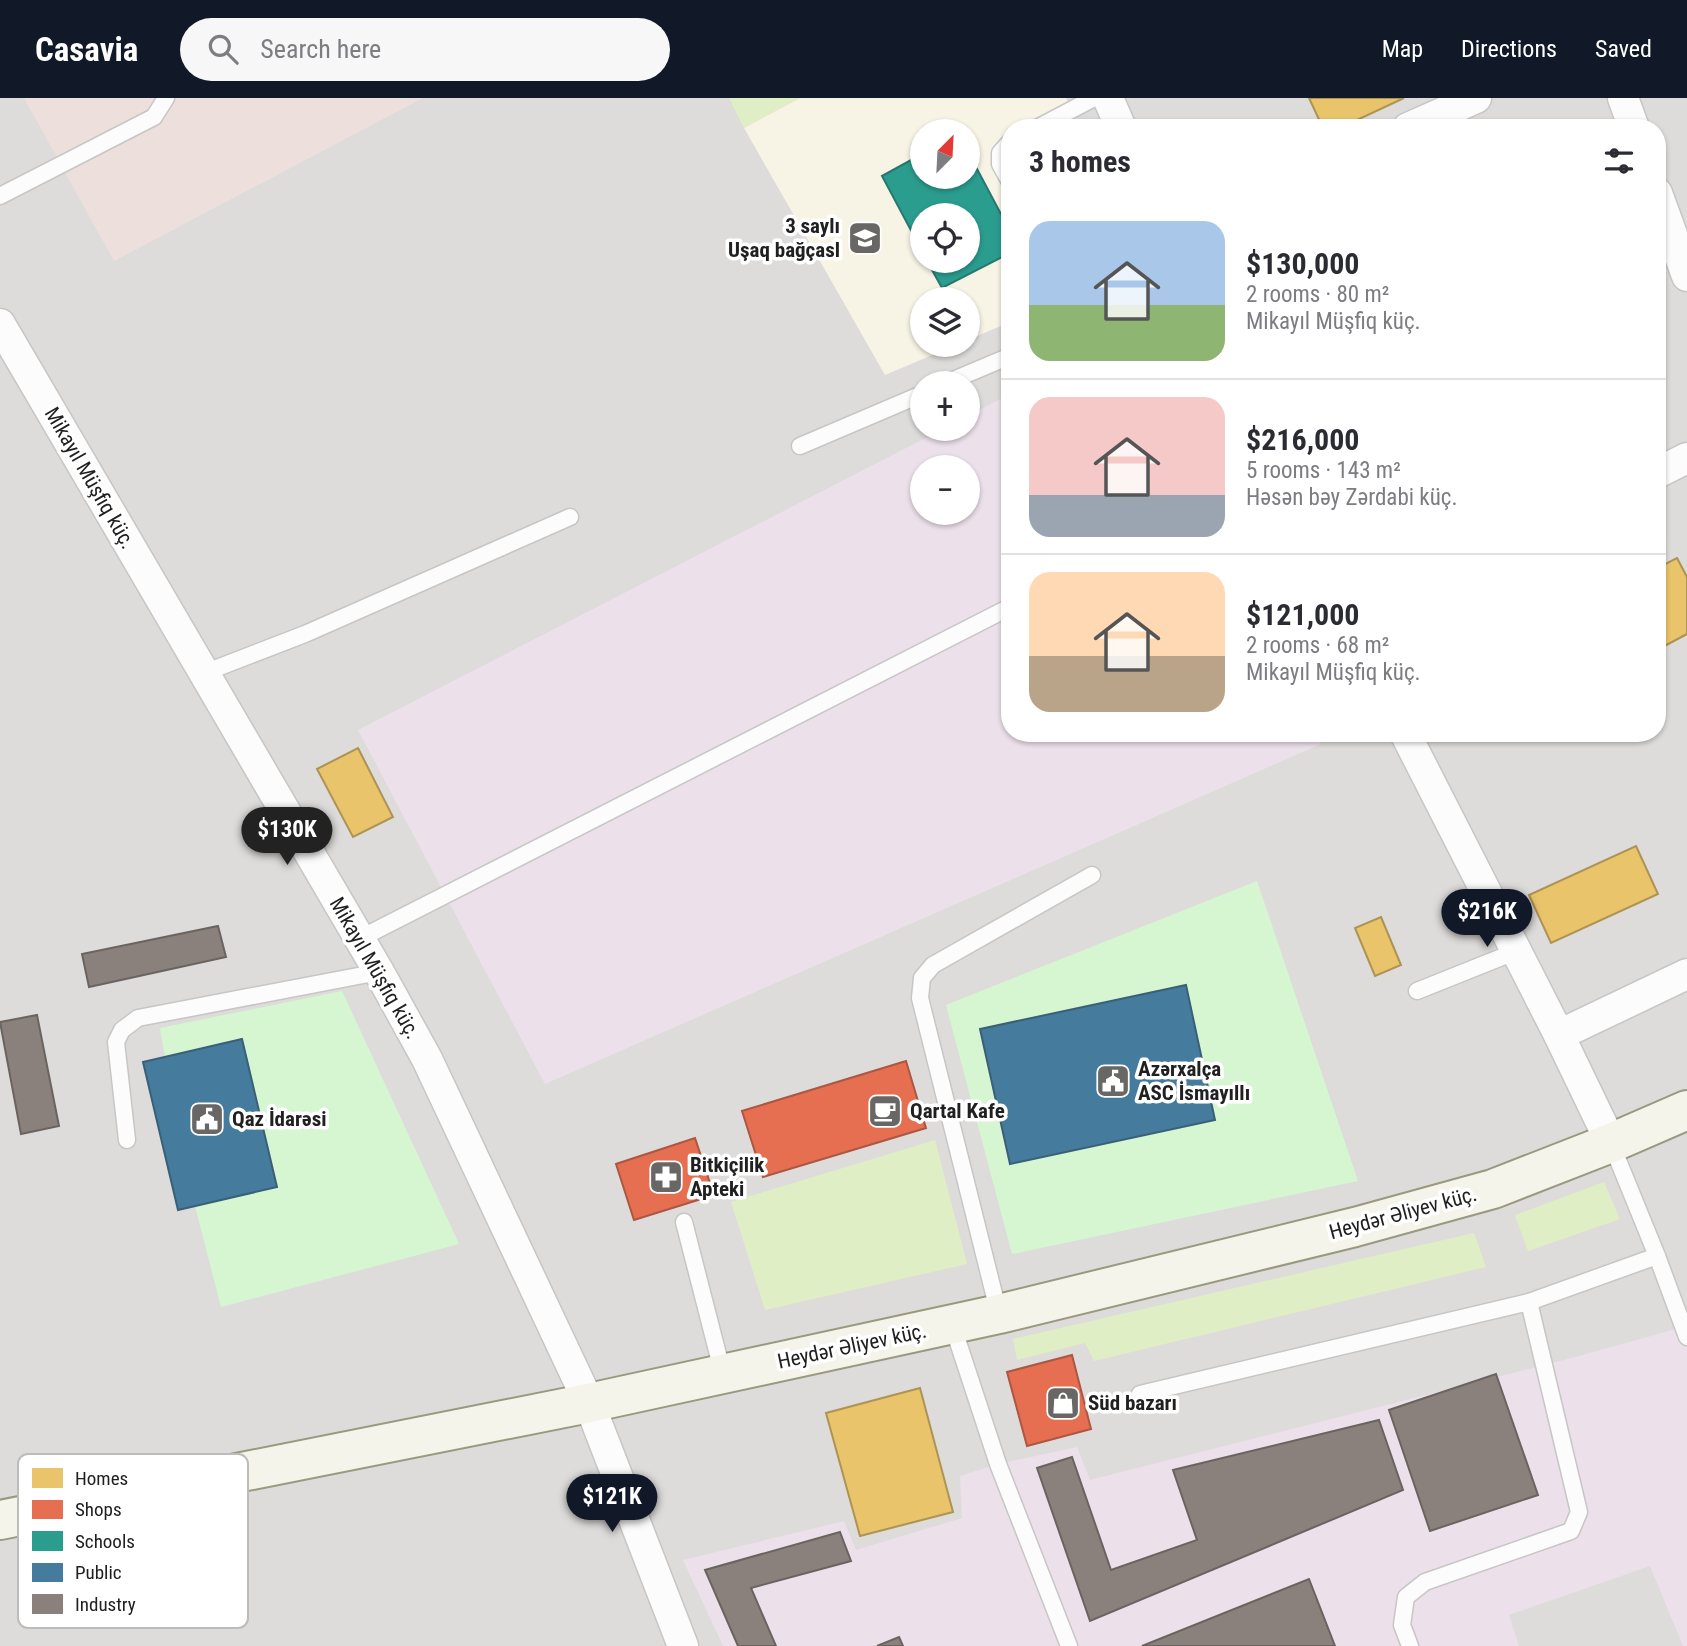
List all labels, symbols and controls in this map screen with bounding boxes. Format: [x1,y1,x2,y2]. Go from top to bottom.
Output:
search box [180,18,670,81]
text: Casavia [35,30,138,69]
icon: search [204,30,242,68]
text: Search here [260,34,381,64]
text: Map [1382,35,1423,63]
text: Directions [1461,35,1557,63]
text: Saved [1595,35,1652,63]
north arrow [910,119,980,189]
map controls [910,119,980,525]
icon: filters [1600,142,1638,180]
text: 3 homes [1029,144,1131,179]
button: locate [910,203,980,273]
place label: 3 saylı Uşaq bağçasl [728,214,840,262]
school or university icon: 3 saylı Uşaq bağçasl [846,219,884,257]
text: $130,000 [1246,246,1359,281]
icon: home [1085,249,1169,333]
text: 2 rooms · 80 m² [1246,281,1389,308]
button: layers [910,287,980,357]
text: Mikayıl Müşfiq küç. [1246,308,1421,335]
button: + [910,371,980,441]
street label: Mikayıl Müşfiq küç. [40,403,140,553]
text: $216,000 [1246,422,1359,457]
icon: home [1085,425,1169,509]
button: − [910,455,980,525]
text: 5 rooms · 143 m² [1246,457,1401,484]
text: Həsən bəy Zərdabi küç. [1246,484,1457,511]
text: $121,000 [1246,597,1359,632]
icon: home [1085,600,1169,684]
text: 2 rooms · 68 m² [1246,632,1389,659]
text: Mikayıl Müşfiq küç. [1246,659,1421,686]
pin: $130K [238,808,336,867]
text: $130K [257,816,317,843]
pin: $216K [1438,890,1536,949]
street label: Mikayıl Müşfiq küç. [325,893,425,1043]
text: $216K [1457,898,1517,925]
place label: Azərxalça ASC İsmayıllı [1138,1057,1250,1105]
public building icon: Azərxalça ASC İsmayıllı [1094,1062,1132,1100]
cafe icon: Qartal Kafe [866,1092,904,1130]
place label: Qartal Kafe [910,1099,1005,1123]
public building icon: Qaz İdarəsi [188,1100,226,1138]
place label: Qaz İdarəsi [232,1107,327,1131]
place label: Bitkiçilik Apteki [690,1153,765,1201]
pharmacy icon: Bitkiçilik Apteki [647,1158,685,1196]
street label: Heydər Əliyev küç. [1327,1182,1479,1244]
street label: Heydər Əliyev küç. [775,1318,929,1374]
shop icon: Süd bazarı [1044,1384,1082,1422]
place label: Süd bazarı [1088,1391,1177,1415]
legend [18,1454,248,1628]
text: Homes [75,1467,128,1490]
pin: $121K [563,1474,661,1534]
text: $121K [582,1483,642,1510]
text: Shops [75,1498,122,1521]
text: Schools [75,1530,135,1553]
text: Public [75,1561,122,1584]
text: Industry [75,1593,136,1616]

